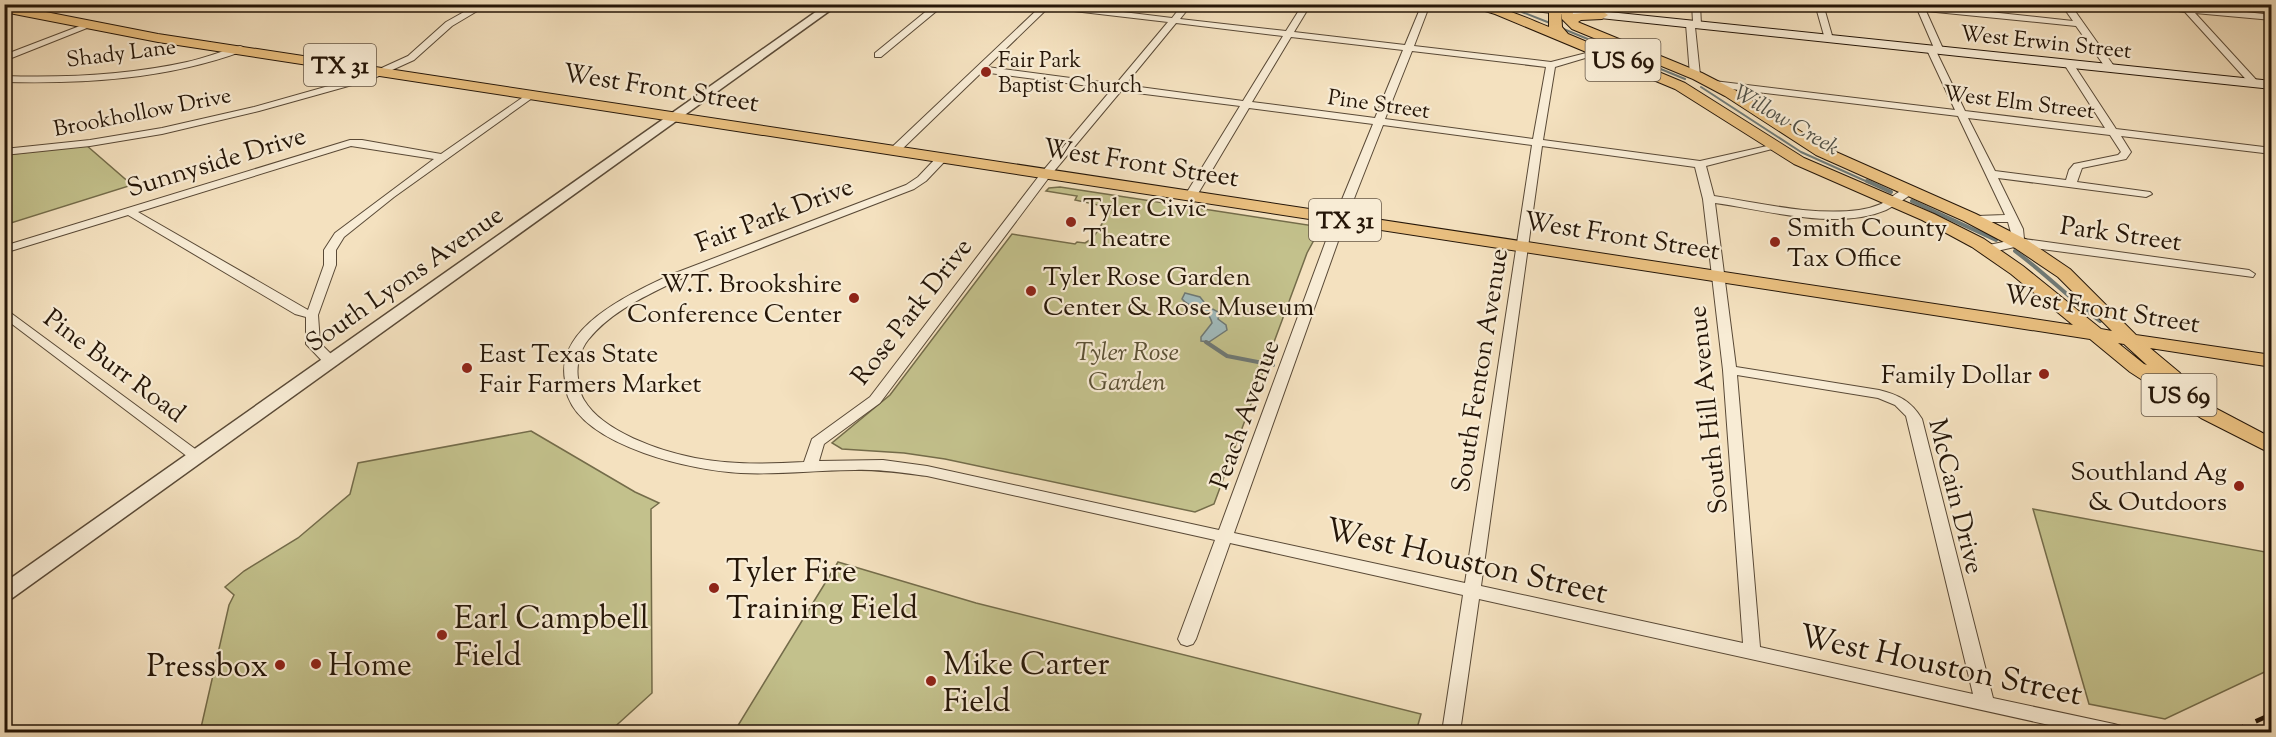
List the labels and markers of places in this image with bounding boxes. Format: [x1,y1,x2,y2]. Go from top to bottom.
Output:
place label: Fair Park Baptist Church [998,46,1143,103]
marker: Fair Park Baptist Church [979,65,993,79]
place label: Tyler Civic Theatre [1083,191,1207,258]
place label: Smith County Tax Office [1787,211,1947,278]
marker: Tyler Civic Theatre [1064,215,1078,229]
marker: Smith County Tax Office [1768,235,1782,249]
place label: Tyler Rose Garden Center & Rose Museum [1043,260,1314,327]
place label: W.T. Brookshire Conference Center [627,267,842,334]
marker: Tyler Rose Garden Center & Rose Museum [1024,284,1038,298]
marker: W.T. Brookshire Conference Center [847,291,861,305]
place label: East Texas State Fair Farmers Market [479,337,702,404]
place label: Family Dollar [1881,358,2032,395]
marker: East Texas State Fair Farmers Market [460,361,474,375]
marker: Family Dollar [2037,367,2051,381]
place label: Southland Ag & Outdoors [2070,455,2227,522]
marker: Southland Ag & Outdoors [2232,479,2246,493]
place label: Tyler Fire Training Field [726,550,918,633]
marker: Tyler Fire Training Field [707,581,721,595]
place label: Earl Campbell Field [454,597,649,680]
marker: Earl Campbell Field [435,628,449,642]
place label: Mike Carter Field [943,643,1110,726]
place label: Home [328,644,412,690]
place label: Pressbox [146,645,268,691]
marker: Home [309,657,323,671]
marker: Pressbox [273,658,287,672]
marker: Mike Carter Field [924,674,938,688]

